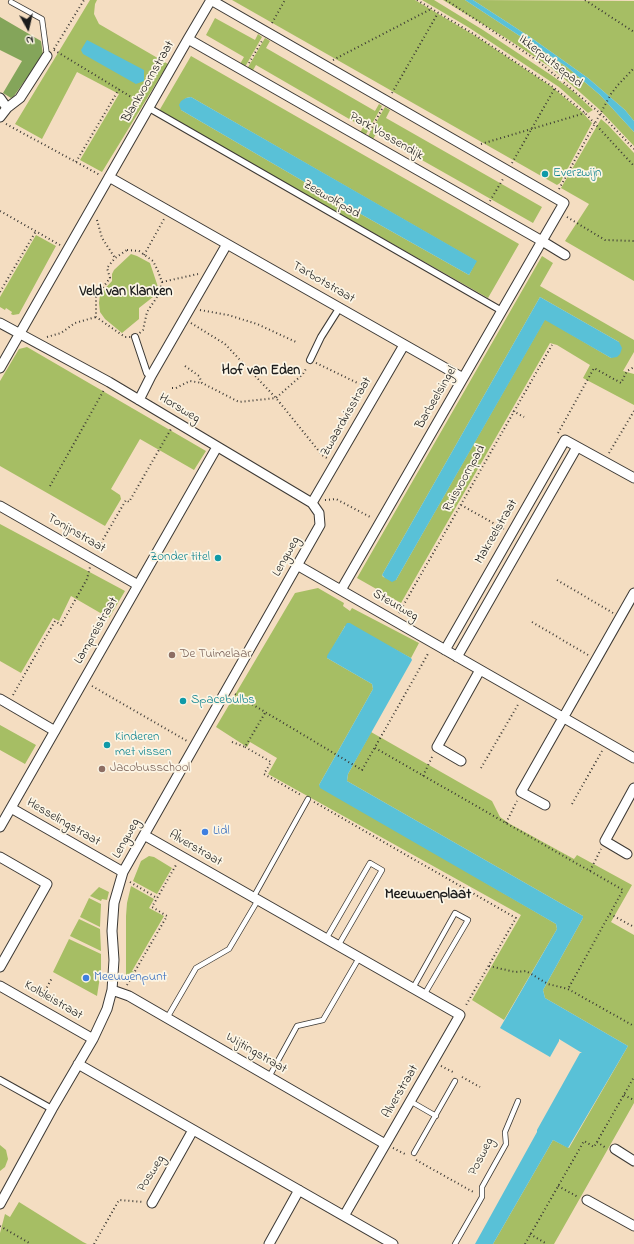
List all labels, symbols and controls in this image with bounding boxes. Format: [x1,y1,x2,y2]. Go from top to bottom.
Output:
north arrow [8,8,48,48]
text: N [25,31,34,48]
street label: Ikkerputsepad [515,32,585,92]
street label: Blankvoornstraat [119,38,179,126]
street label: Park Vossendijk [346,109,426,165]
place label: Everzwijn [553,166,601,182]
marker: Everzwijn [540,169,550,179]
street label: Zeewolfpad [300,177,362,223]
street label: Tarbotstraat [289,259,357,307]
district label: Veld van Klanken [80,285,172,301]
district label: Hof van Eden [222,364,300,380]
street label: Barbeelsingel [413,364,461,432]
street label: Zwaardvisstraat [318,375,376,459]
street label: Horsweg [156,391,202,427]
street label: Ruisvoornpad [440,443,490,515]
street label: Makreelstraat [472,497,522,567]
street label: Tonijnstraat [44,511,108,557]
street label: Lengweg [270,534,304,580]
place label: Zonder titel [150,550,210,566]
marker: Zonder titel [213,553,223,563]
street label: Steurweg [369,587,421,625]
street label: Lampreistraat [72,595,122,667]
place label: De Tuimelaar [180,647,251,663]
marker: De Tuimelaar [167,650,177,660]
place label: Spacebulbs [191,693,255,709]
marker: Spacebulbs [178,696,188,706]
place label: Kinderen met vissen [115,730,171,761]
marker: Kinderen met vissen [102,740,112,750]
place label: Jacobusschool [110,761,190,777]
marker: Jacobusschool [97,764,107,774]
street label: Hesselingstraat [23,796,103,850]
street label: Lengweg [110,816,144,862]
place label: Lidl [213,824,230,840]
marker: Lidl [200,827,210,837]
street label: Alverstraat [166,828,224,870]
district label: Meeuwenplaat [385,887,471,905]
place label: Meeuwenpunt [94,970,167,986]
marker: Meeuwenpunt [81,973,91,983]
street label: Kolbleistraat [21,978,85,1024]
street label: Wijtingstraat [223,1030,289,1078]
street label: Alverstraat [380,1063,422,1121]
street label: Posweg [466,1135,498,1179]
street label: Posweg [135,1153,169,1195]

